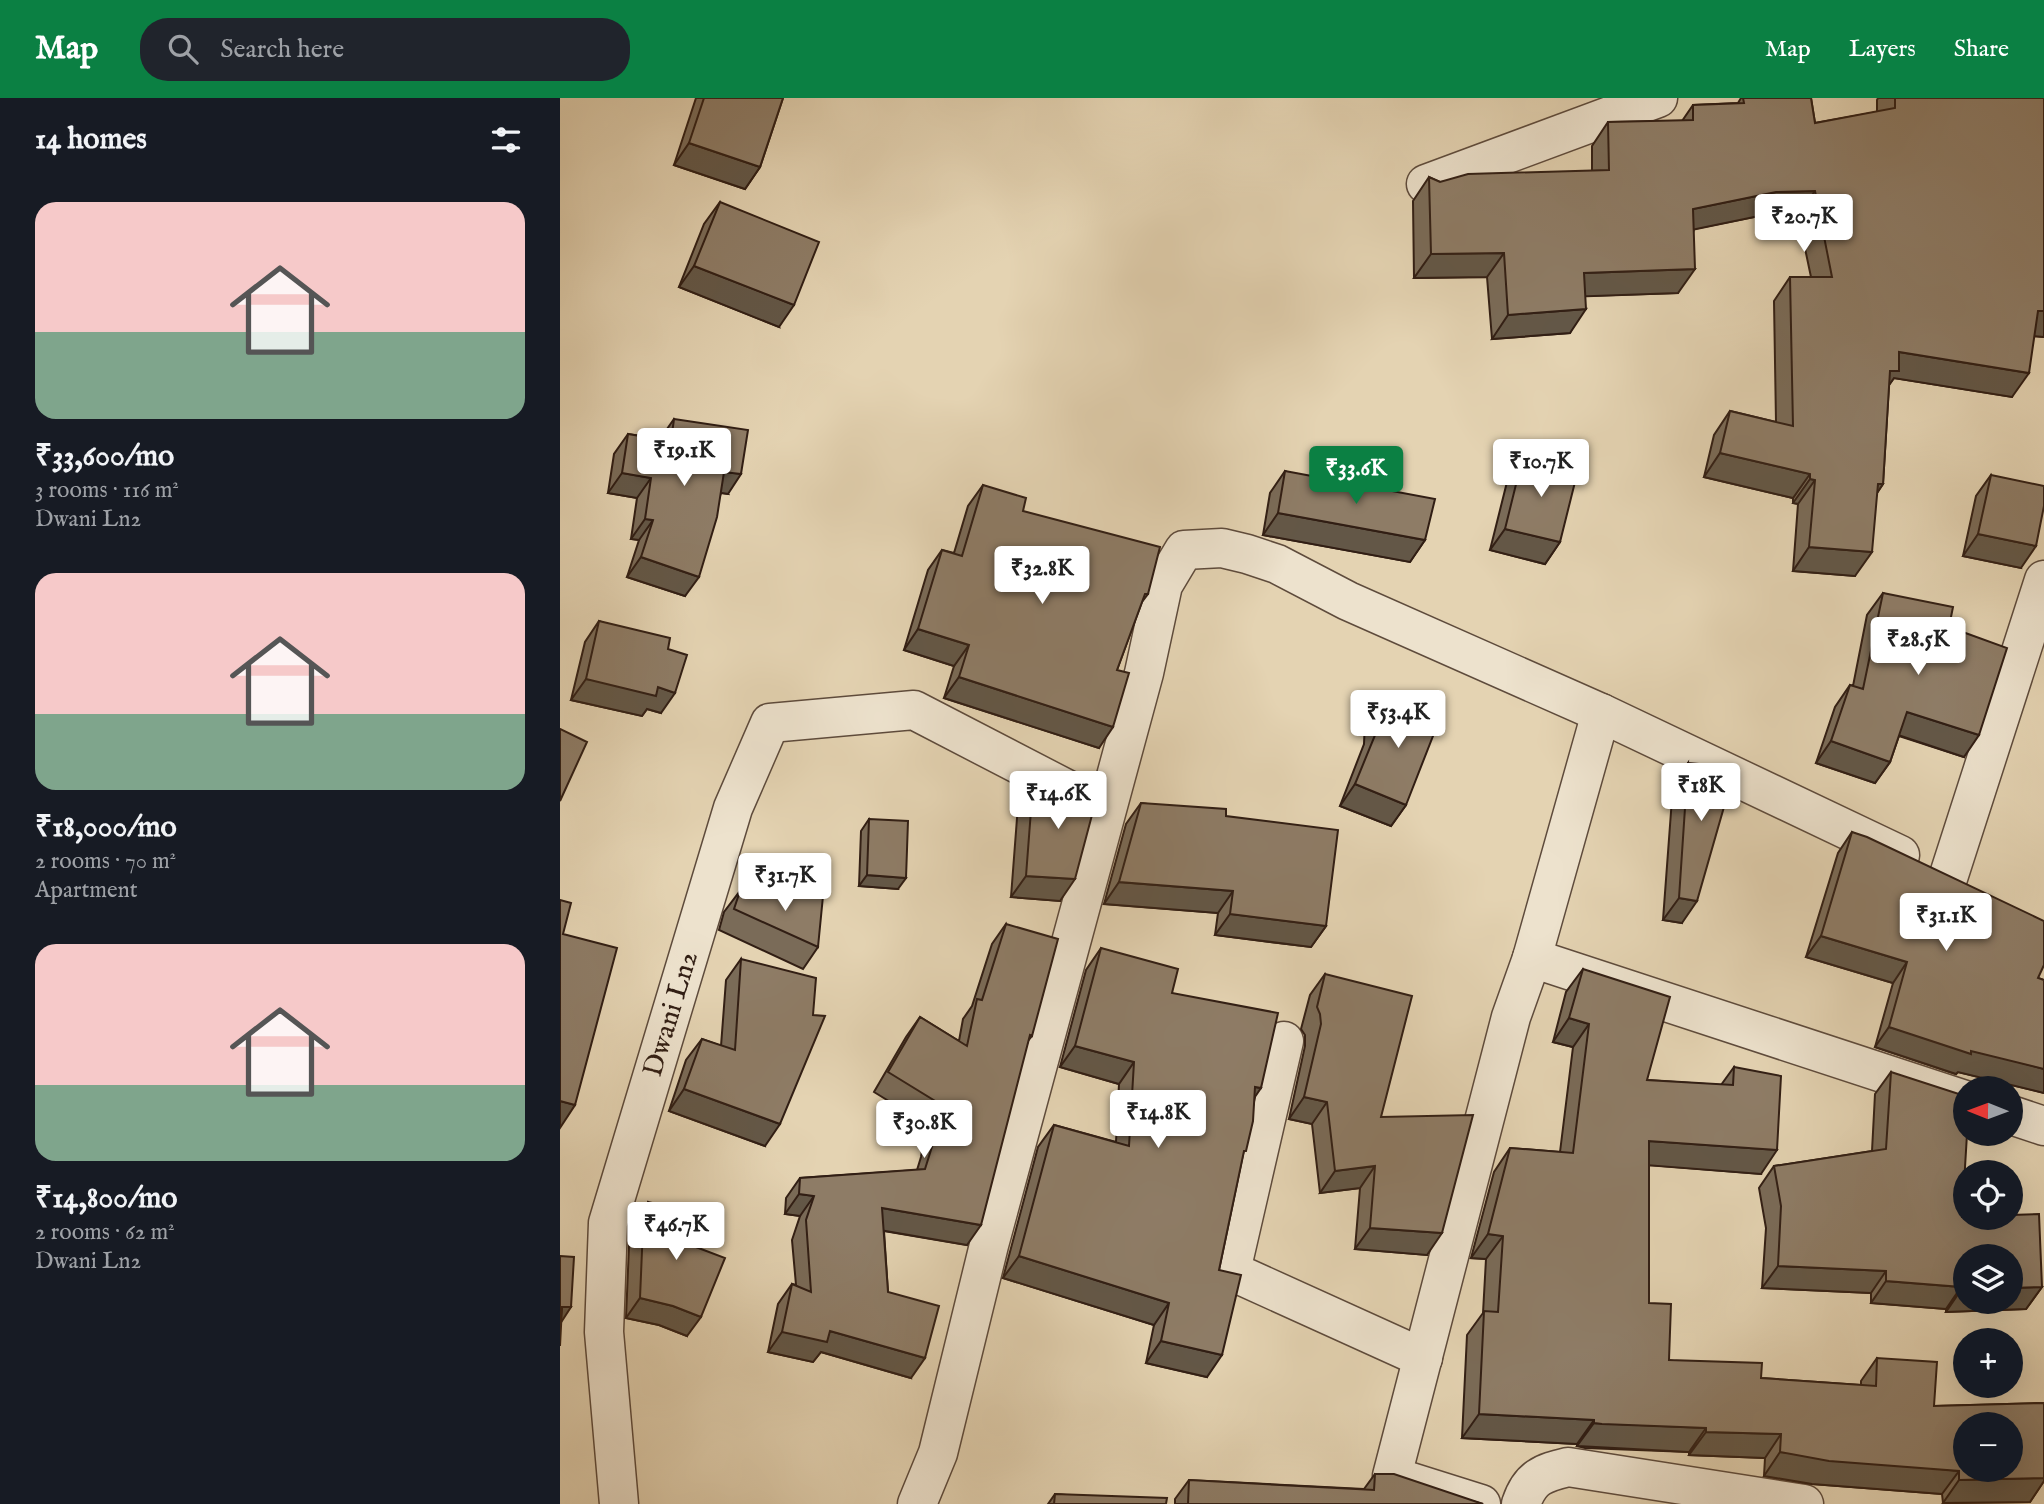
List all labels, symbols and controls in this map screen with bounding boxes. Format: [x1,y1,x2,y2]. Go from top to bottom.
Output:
search box [140,18,630,81]
text: Map [35,28,98,70]
icon: search [164,30,202,68]
text: Search here [220,33,344,66]
text: Map [1765,34,1811,65]
text: Layers [1849,34,1916,65]
text: Share [1954,34,2009,65]
text: 14 homes [35,121,147,159]
icon: filters [487,121,525,159]
pin: ₹20.7K [1747,194,1861,254]
text: ₹20.7K [1771,202,1837,231]
icon: home [217,247,343,373]
pin: ₹19.1K [627,428,741,488]
text: ₹19.1K [653,436,715,465]
text: ₹33,600/mo [35,438,174,476]
pin: ₹10.7K [1484,440,1598,499]
pin: ₹33.6K [1299,446,1413,506]
text: ₹10.7K [1509,447,1573,476]
text: ₹33.6K [1325,454,1387,483]
text: 3 rooms · 116 m² [35,476,179,505]
text: Dwani Ln2 [35,505,141,534]
pin: ₹32.8K [985,546,1099,606]
text: ₹32.8K [1010,554,1074,583]
icon: home [217,618,343,744]
pin: ₹28.5K [1861,618,1975,677]
text: ₹28.5K [1887,625,1949,654]
pin: ₹53.4K [1341,690,1455,750]
text: ₹53.4K [1366,698,1430,727]
pin: ₹18K [1660,764,1742,823]
text: ₹18K [1677,771,1725,800]
pin: ₹14.6K [1001,772,1115,831]
text: ₹14.6K [1026,779,1090,808]
text: ₹18,000/mo [35,809,177,847]
text: 2 rooms · 70 m² [35,847,176,876]
pin: ₹31.7K [728,854,842,913]
text: ₹31.7K [754,861,816,890]
text: Apartment [35,876,138,905]
pin: ₹31.1K [1889,894,2003,953]
text: ₹31.1K [1916,901,1976,930]
street label: Dwani Ln2 [636,947,706,1081]
icon: home [217,989,343,1115]
north arrow [1953,1076,2023,1146]
map controls [1953,1076,2023,1482]
pin: ₹14.8K [1101,1090,1215,1150]
text: ₹14.8K [1126,1098,1190,1127]
pin: ₹30.8K [867,1100,981,1160]
text: ₹30.8K [892,1108,956,1137]
button: locate [1953,1160,2023,1230]
text: ₹14,800/mo [35,1180,178,1218]
pin: ₹46.7K [619,1202,733,1262]
text: ₹46.7K [643,1210,709,1239]
text: 2 rooms · 62 m² [35,1218,175,1247]
button: layers [1953,1244,2023,1314]
text: Dwani Ln2 [35,1247,141,1276]
button: + [1953,1328,2023,1398]
button: − [1953,1412,2023,1482]

